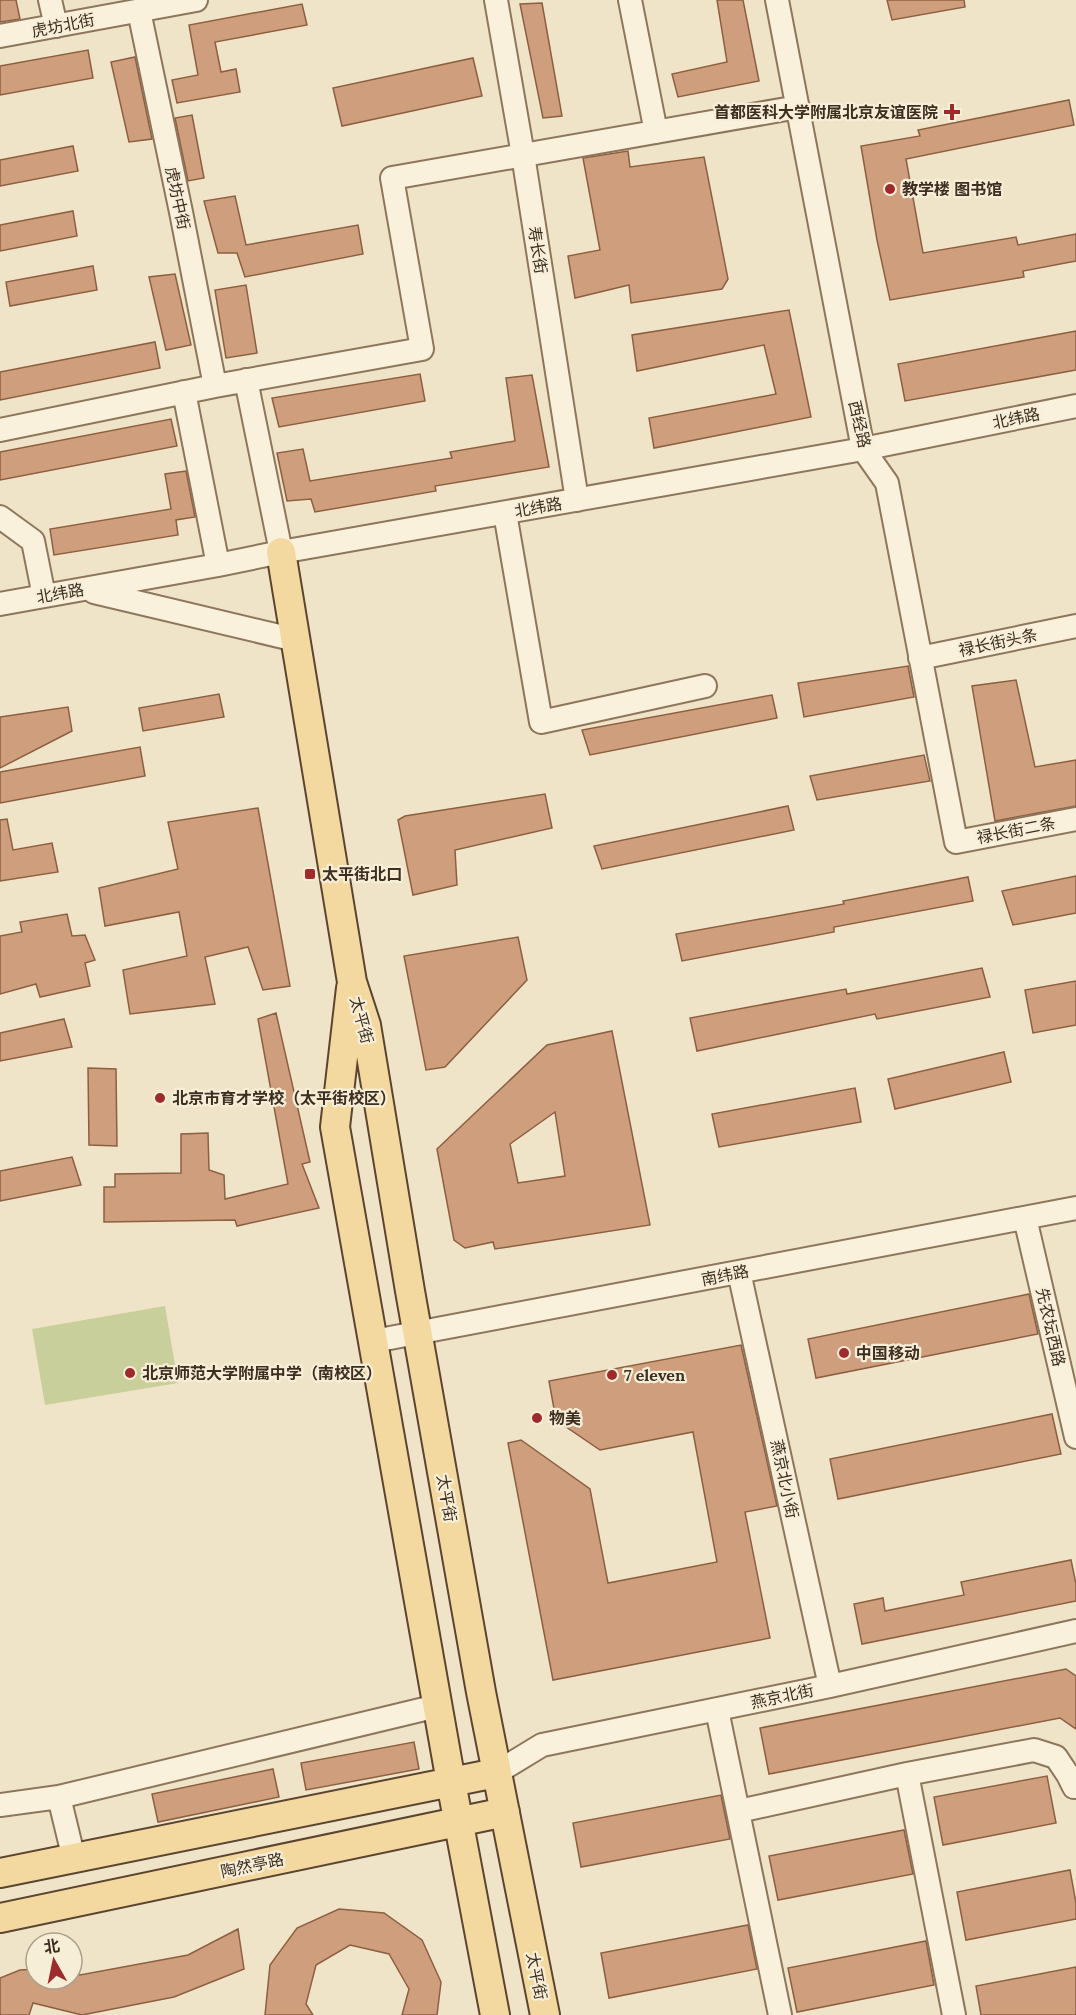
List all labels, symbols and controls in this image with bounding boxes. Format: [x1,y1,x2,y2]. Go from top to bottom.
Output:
street label: 虎坊北街 [30,9,96,41]
place label: 首都医科大学附属北京友谊医院 [714,102,938,122]
marker: 首都医科大学附属北京友谊医院 [943,103,961,121]
street label: 虎坊中街 [162,165,194,231]
place label: 教学楼 图书馆 [902,179,1002,199]
marker: 教学楼 图书馆 [883,182,897,196]
street label: 寿长街 [524,225,552,275]
street label: 西经路 [845,398,875,450]
street label: 北纬路 [990,403,1042,433]
street label: 北纬路 [513,493,563,521]
street label: 北纬路 [35,579,85,607]
street label: 禄长街头条 [957,624,1039,660]
street label: 禄长街二条 [975,813,1057,847]
place label: 太平街北口 [322,864,402,884]
marker: 太平街北口 [303,867,317,881]
street label: 太平街 [346,994,378,1046]
place label: 北京市育才学校（太平街校区） [172,1088,396,1108]
marker: 北京市育才学校（太平街校区） [153,1091,167,1105]
street label: 南纬路 [700,1261,750,1289]
street label: 先农坛西路 [1032,1286,1070,1368]
place label: 中国移动 [856,1343,920,1363]
marker: 中国移动 [837,1346,851,1360]
place label: 北京师范大学附属中学（南校区） [142,1363,382,1383]
place label: 7 eleven [624,1365,685,1385]
marker: 北京师范大学附属中学（南校区） [123,1366,137,1380]
marker: 7 eleven [605,1368,619,1382]
place label: 物美 [549,1408,581,1428]
marker: 物美 [530,1411,544,1425]
street label: 燕京北小街 [767,1438,803,1520]
street label: 太平街 [433,1473,461,1523]
street label: 燕京北街 [749,1680,815,1712]
street label: 陶然亭路 [219,1849,285,1881]
north arrow [24,1931,84,1991]
text: 北 [42,1935,61,1957]
street label: 太平街 [523,1951,551,2001]

